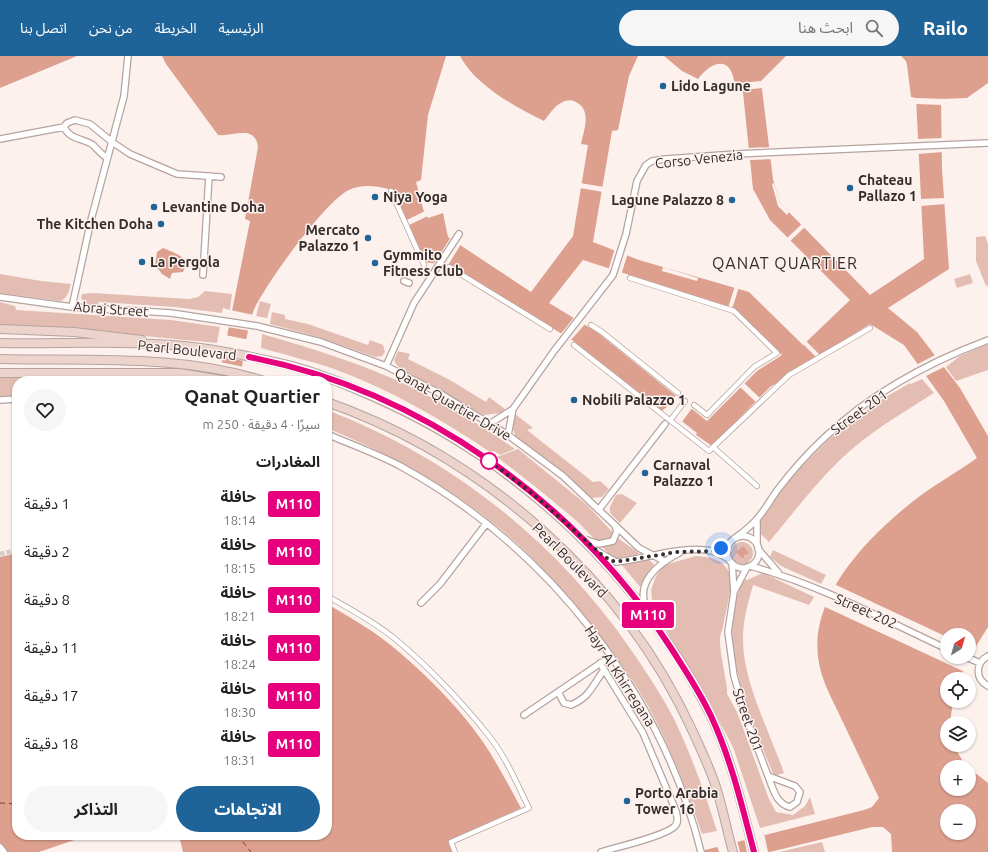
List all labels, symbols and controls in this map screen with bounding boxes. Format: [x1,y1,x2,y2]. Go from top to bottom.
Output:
search box [619,10,899,46]
icon: search [863,17,885,39]
text: Railo [923,17,968,39]
text: ابحث هنا [798,19,853,36]
text: اتصل بنا [20,20,67,36]
text: من نحن [89,20,133,36]
text: الخريطة [155,20,197,36]
text: الرئيسية [219,20,264,36]
place label: Lido Lagune [671,78,751,94]
marker: Lido Lagune [658,81,668,91]
street label: Corso Venezia [654,146,744,172]
place label: Chateau Pallazo 1 [858,172,917,204]
marker: Chateau Pallazo 1 [845,183,855,193]
place label: Niya Yoga [383,189,448,205]
marker: Niya Yoga [370,192,380,202]
place label: Lagune Palazzo 8 [611,192,724,208]
marker: Lagune Palazzo 8 [727,195,737,205]
place label: Levantine Doha [162,199,265,215]
marker: Levantine Doha [149,202,159,212]
place label: The Kitchen Doha [37,216,153,232]
marker: The Kitchen Doha [156,219,166,229]
place label: Mercato Palazzo 1 [299,222,360,254]
marker: Mercato Palazzo 1 [363,233,373,243]
place label: Gymmito Fitness Club [383,247,463,279]
place label: La Pergola [150,254,220,270]
district label: QANAT QUARTIER [712,254,858,272]
marker: La Pergola [137,257,147,267]
marker: Gymmito Fitness Club [370,258,380,268]
street label: Abraj Street [73,298,150,320]
street label: Pearl Boulevard [137,337,237,363]
street label: Qanat Quartier Drive [392,364,514,444]
text: Qanat Quartier [184,385,320,407]
street label: Street 201 [828,386,890,438]
button: heart [24,389,66,431]
place label: Nobili Palazzo 1 [582,392,686,408]
marker: Nobili Palazzo 1 [569,395,579,405]
text: سيرًا · 4 دقيقة · 250 m [203,417,320,431]
unlabelled marker [480,452,498,470]
text: المغادرات [256,453,320,470]
place label: Carnaval Palazzo 1 [653,457,714,489]
marker: Carnaval Palazzo 1 [640,468,650,478]
text: حافلة [221,488,256,505]
text: 1 دقيقة [24,495,70,512]
text: M110 [276,496,312,512]
text: 18:14 [223,513,256,527]
street label: Pearl Boulevard [529,519,611,601]
text: حافلة [221,536,256,553]
your location [711,538,731,558]
text: 2 دقيقة [24,543,70,560]
text: M110 [276,544,312,560]
text: 18:15 [223,561,256,575]
text: حافلة [221,584,256,601]
street label: Street 202 [833,590,899,632]
text: 8 دقيقة [24,591,70,608]
text: M110 [276,592,312,608]
line badge: M110 [620,602,676,628]
text: M110 [630,607,666,623]
text: 18:21 [223,609,256,623]
street label: Hayr Al Khirregana [581,623,659,729]
north arrow [940,628,976,664]
map controls [940,628,976,840]
text: حافلة [221,632,256,649]
text: 11 دقيقة [24,639,79,656]
text: M110 [276,640,312,656]
text: 18:24 [223,657,256,671]
button: locate [940,672,976,708]
text: حافلة [221,680,256,697]
street label: Street 201 [730,686,766,754]
text: 17 دقيقة [24,687,79,704]
text: M110 [276,688,312,704]
text: 18:30 [223,705,256,719]
button: layers [940,716,976,752]
text: حافلة [221,728,256,745]
text: 18 دقيقة [24,735,79,752]
text: M110 [276,736,312,752]
text: 18:31 [223,753,256,767]
button: + [940,760,976,796]
place label: Porto Arabia Tower 16 [635,785,718,817]
button: التذاكر [24,786,168,832]
button: الاتجاهات [176,786,320,832]
marker: Porto Arabia Tower 16 [622,796,632,806]
button: − [940,804,976,840]

